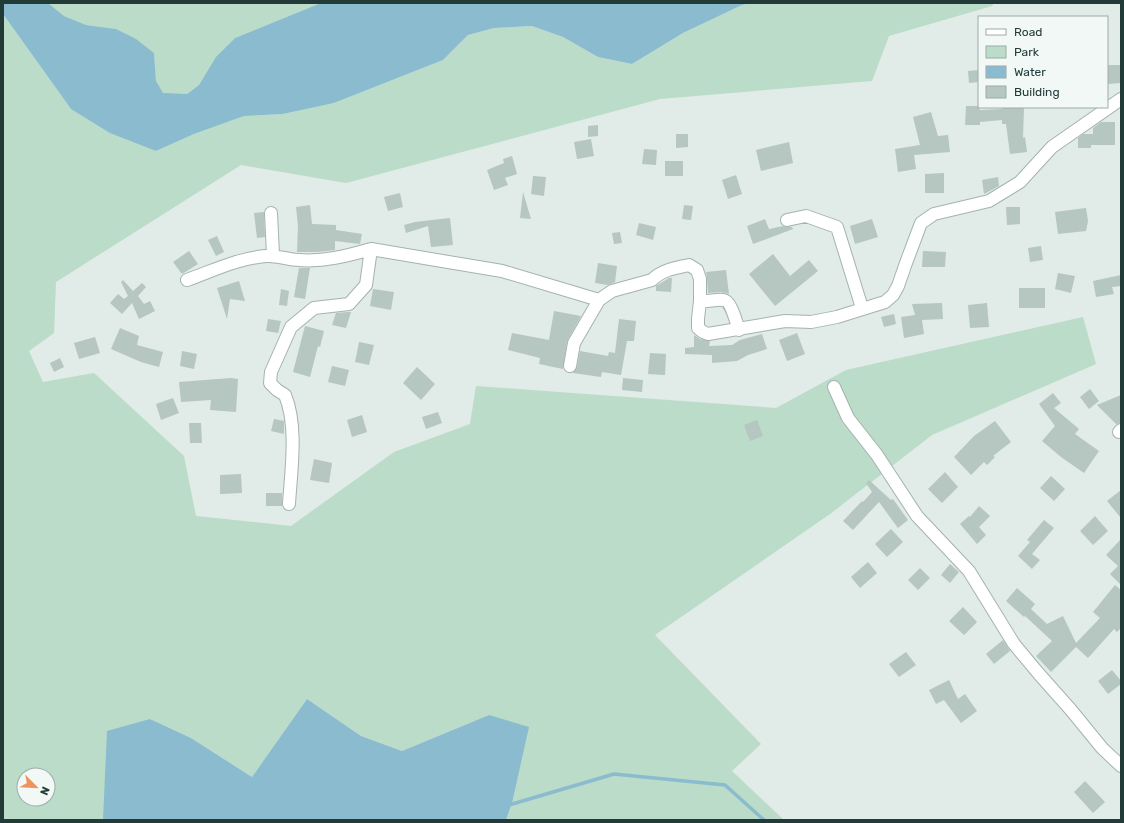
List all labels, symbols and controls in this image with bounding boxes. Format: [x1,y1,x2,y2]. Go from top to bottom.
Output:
legend [978,16,1108,108]
text: Road [1014,25,1042,39]
text: Park [1014,45,1040,59]
text: Water [1014,65,1046,79]
text: Building [1014,85,1060,99]
north arrow [16,767,56,807]
text: N [37,785,52,797]

